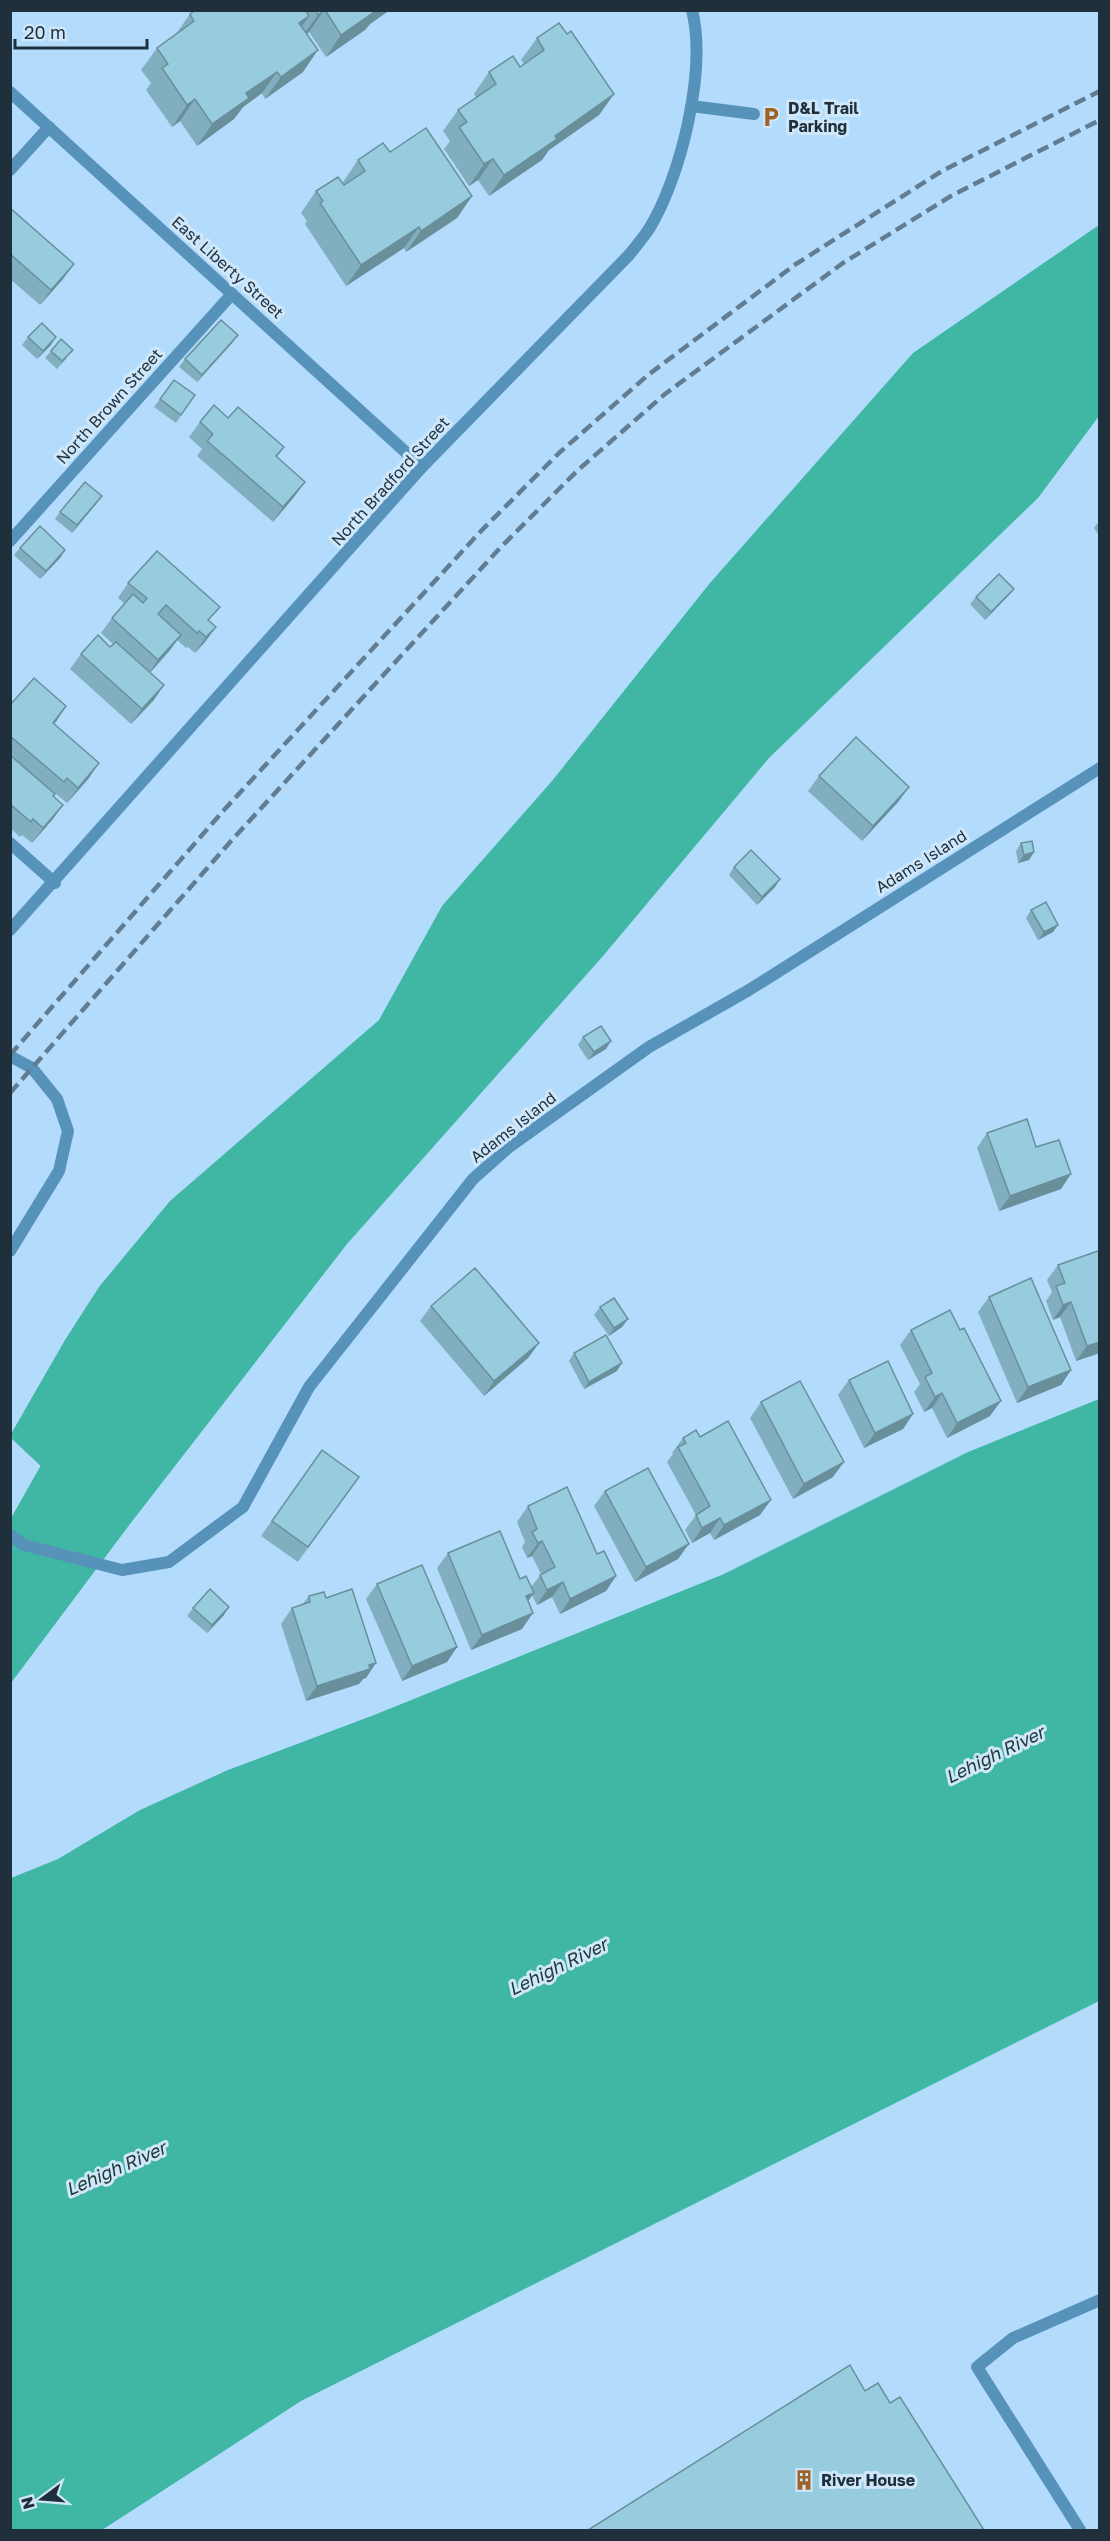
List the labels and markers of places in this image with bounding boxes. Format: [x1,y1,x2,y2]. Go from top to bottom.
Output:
place label: D&L Trail Parking [788,98,859,136]
parking icon: D&L Trail Parking [759,105,783,129]
building icon: River House [792,2468,816,2492]
place label: River House [821,2470,915,2490]

